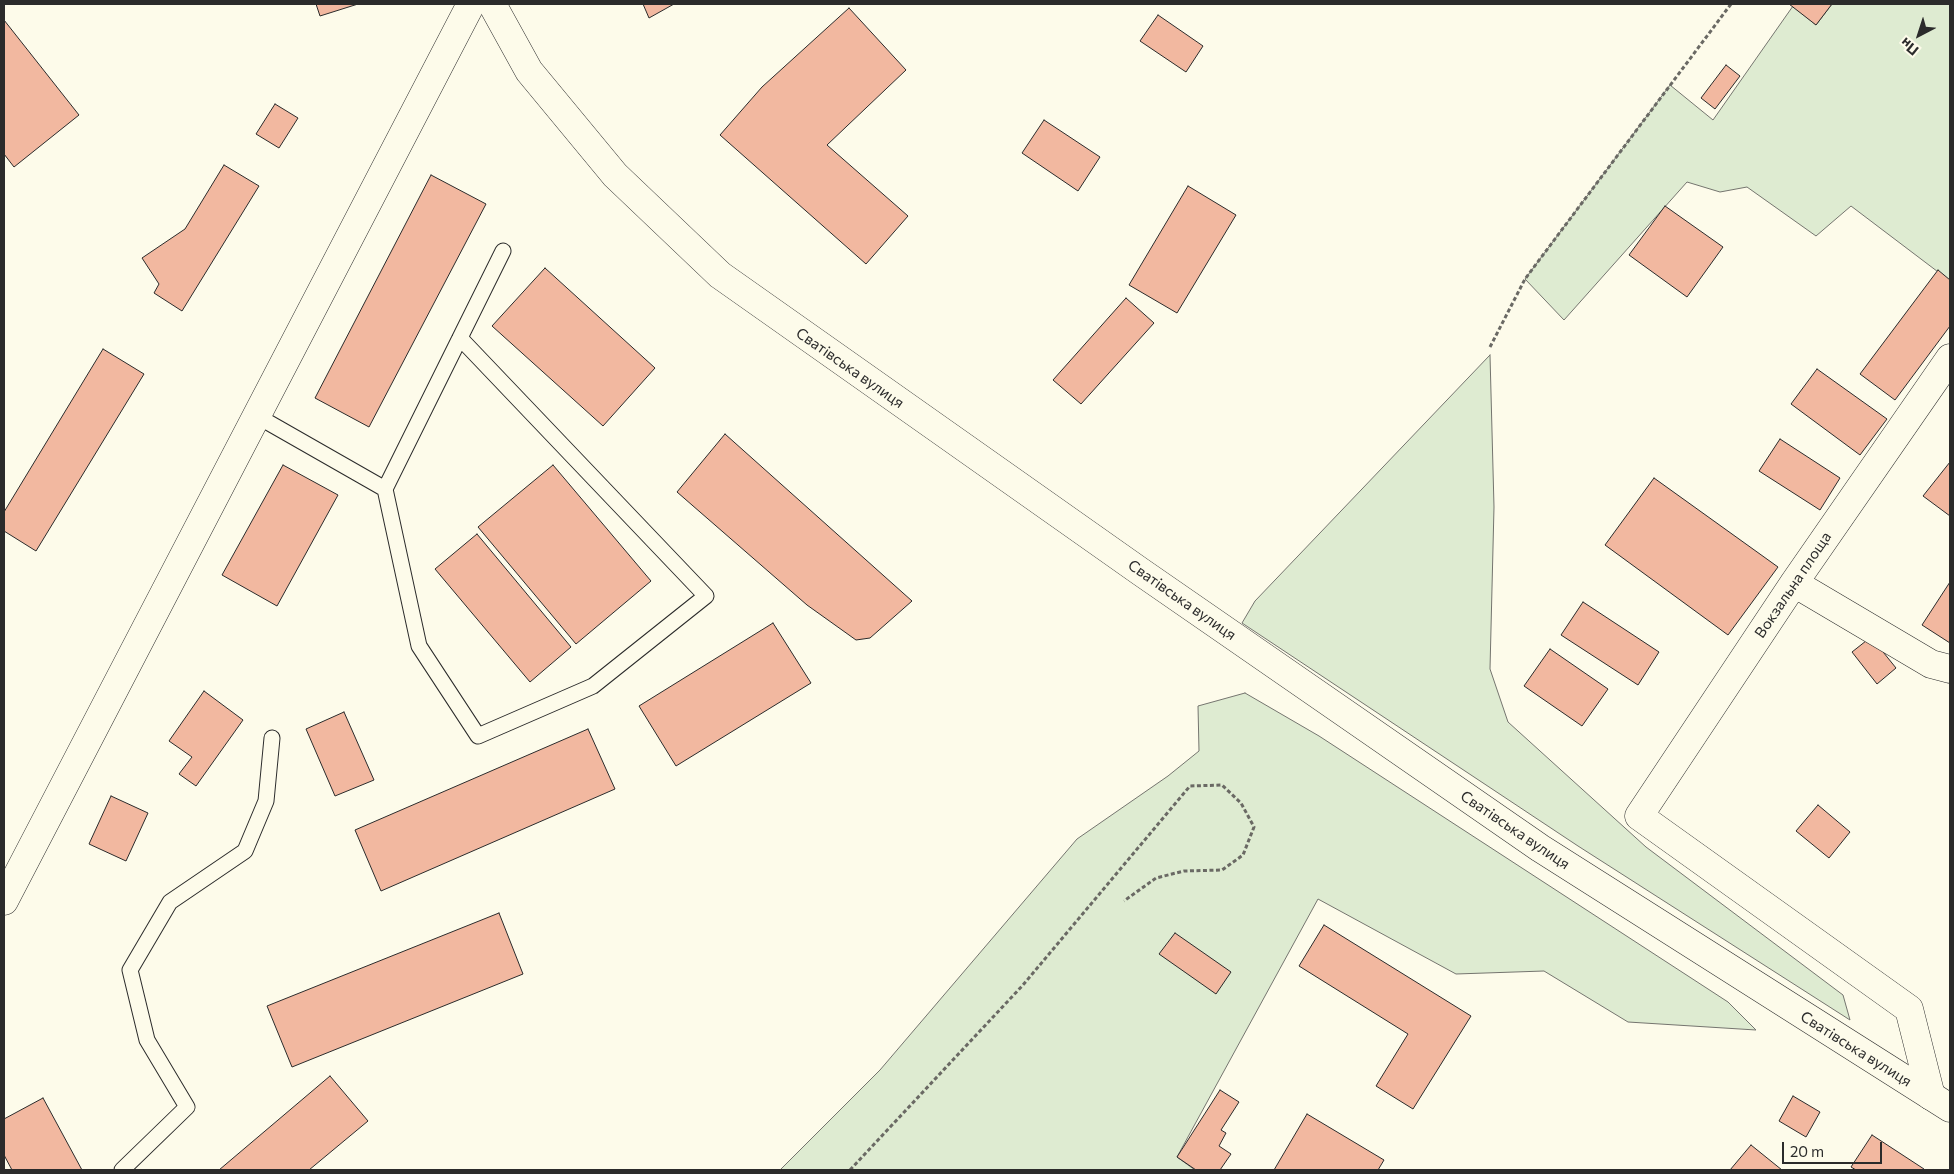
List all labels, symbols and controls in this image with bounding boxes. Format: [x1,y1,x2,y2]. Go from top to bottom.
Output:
north arrow [1894,10,1944,60]
text: Пн [1896,34,1922,59]
street label: Сватівська вулиця [793,324,907,412]
street label: Вокзальна площа [1751,529,1835,641]
street label: Сватівська вулиця [1125,556,1239,644]
street label: Сватівська вулиця [1457,787,1573,873]
street label: Сватівська вулиця [1797,1008,1915,1090]
scale bar [1784,1132,1884,1164]
text: 20 m [1790,1142,1824,1160]

